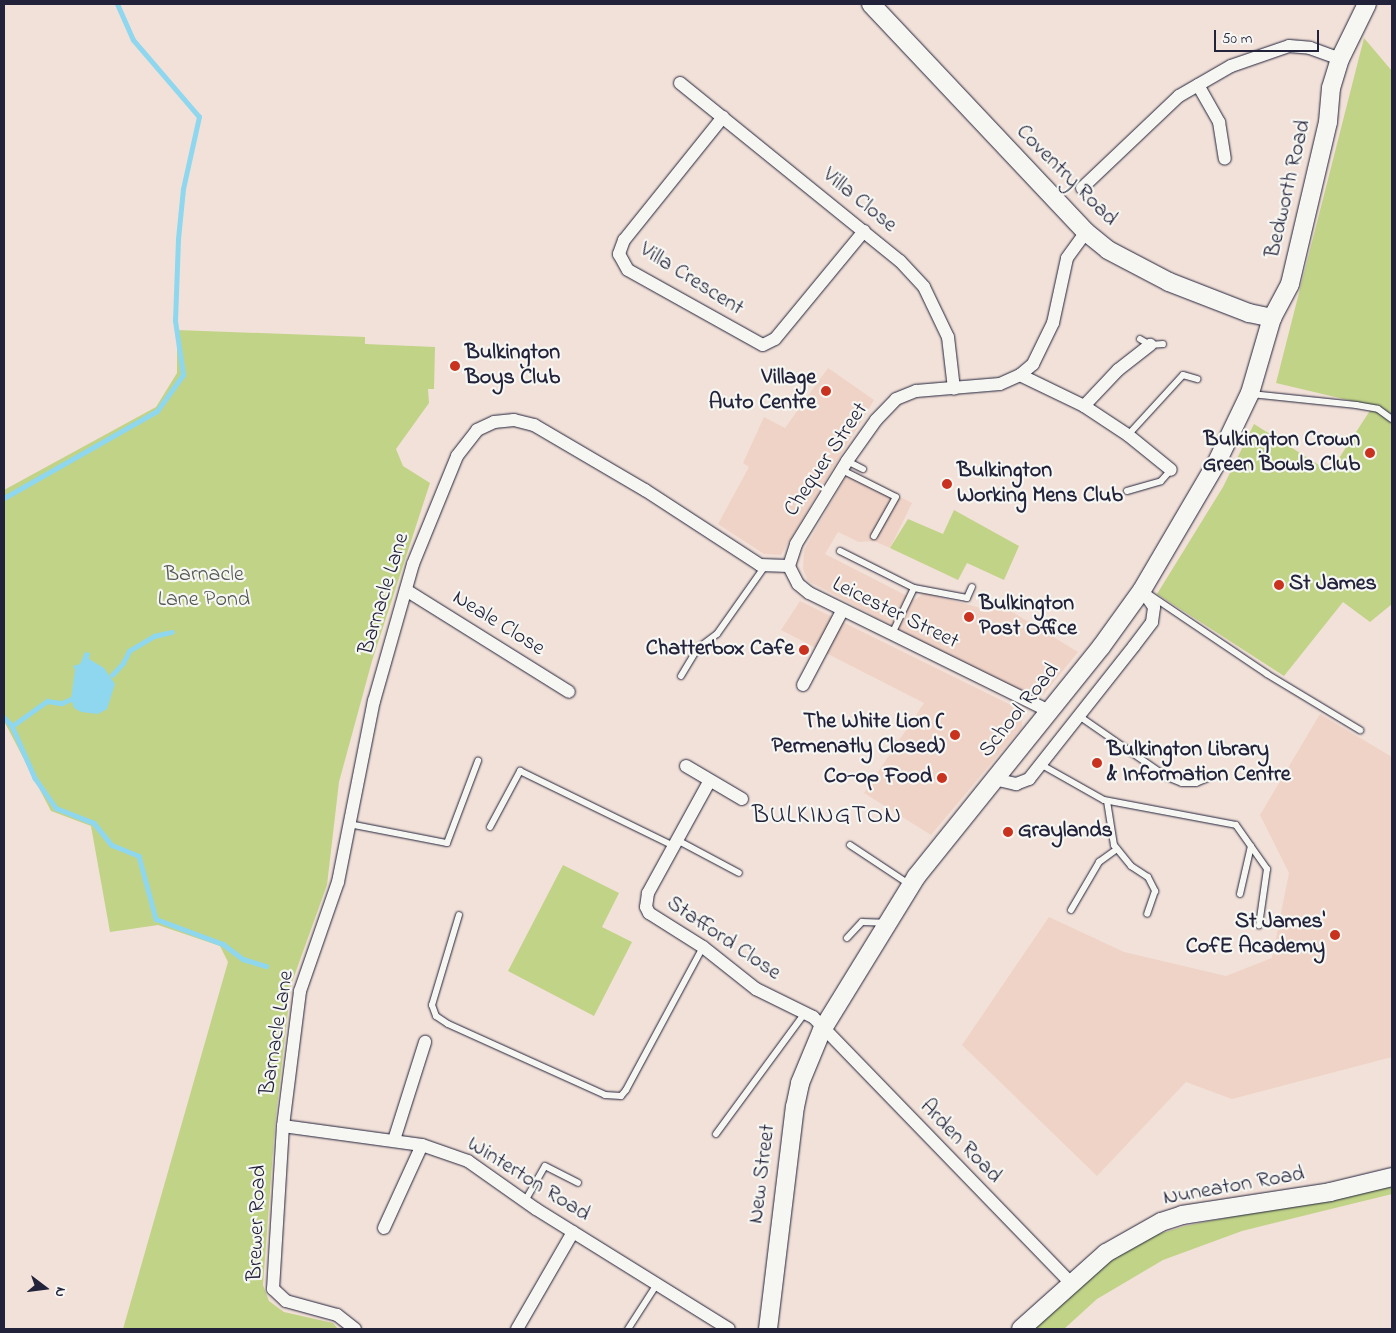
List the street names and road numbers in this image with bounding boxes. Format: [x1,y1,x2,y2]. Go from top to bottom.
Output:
street label: Bedworth Road [1260,117,1318,261]
street label: Coventry Road [1010,120,1122,232]
street label: Villa Close [816,163,902,239]
street label: Villa Crescent [634,238,748,322]
street label: Chequer Street [779,398,875,522]
street label: Barnacle Lane [354,530,416,658]
street label: Leicester Street [827,572,963,656]
street label: Neale Close [447,585,549,663]
street label: School Road [974,659,1066,763]
street label: Stafford Close [661,891,785,987]
street label: Barnacle Lane [255,969,301,1097]
street label: Arden Road [913,1094,1007,1190]
street label: New Street [744,1123,782,1225]
street label: Winterton Road [462,1132,594,1228]
street label: Nuneaton Road [1161,1162,1307,1212]
street label: Brewer Road [243,1165,273,1281]

